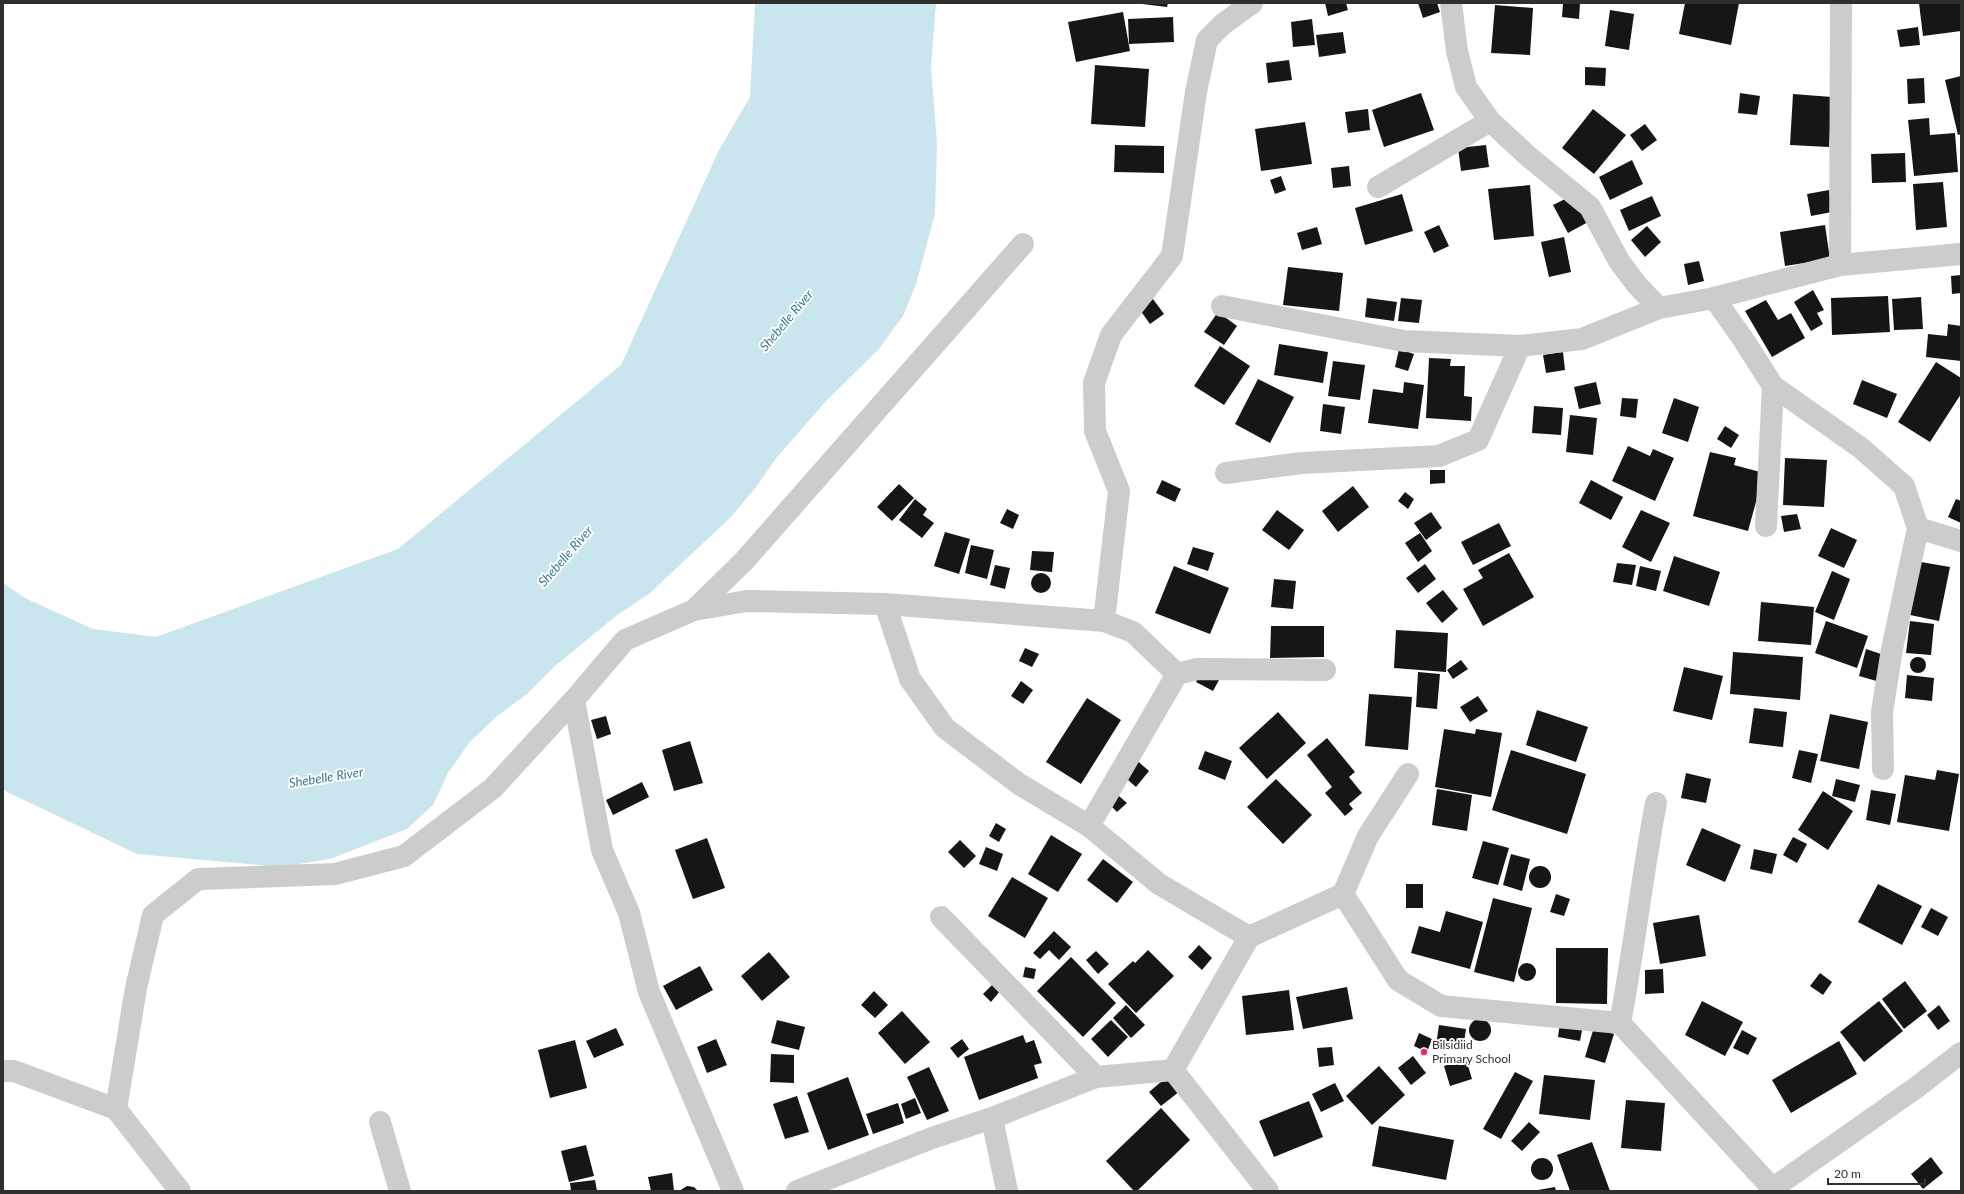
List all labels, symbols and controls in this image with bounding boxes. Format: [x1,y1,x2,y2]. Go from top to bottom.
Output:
water label: Shebelle River [756,286,817,354]
water label: Shebelle River [534,522,596,590]
water label: Shebelle River [288,763,365,791]
place label: Bilsidiid Primary School [1432,1037,1511,1066]
marker: Bilsidiid Primary School [1419,1047,1429,1057]
scale bar [1828,1160,1925,1186]
text: 20 m [1834,1166,1861,1181]

